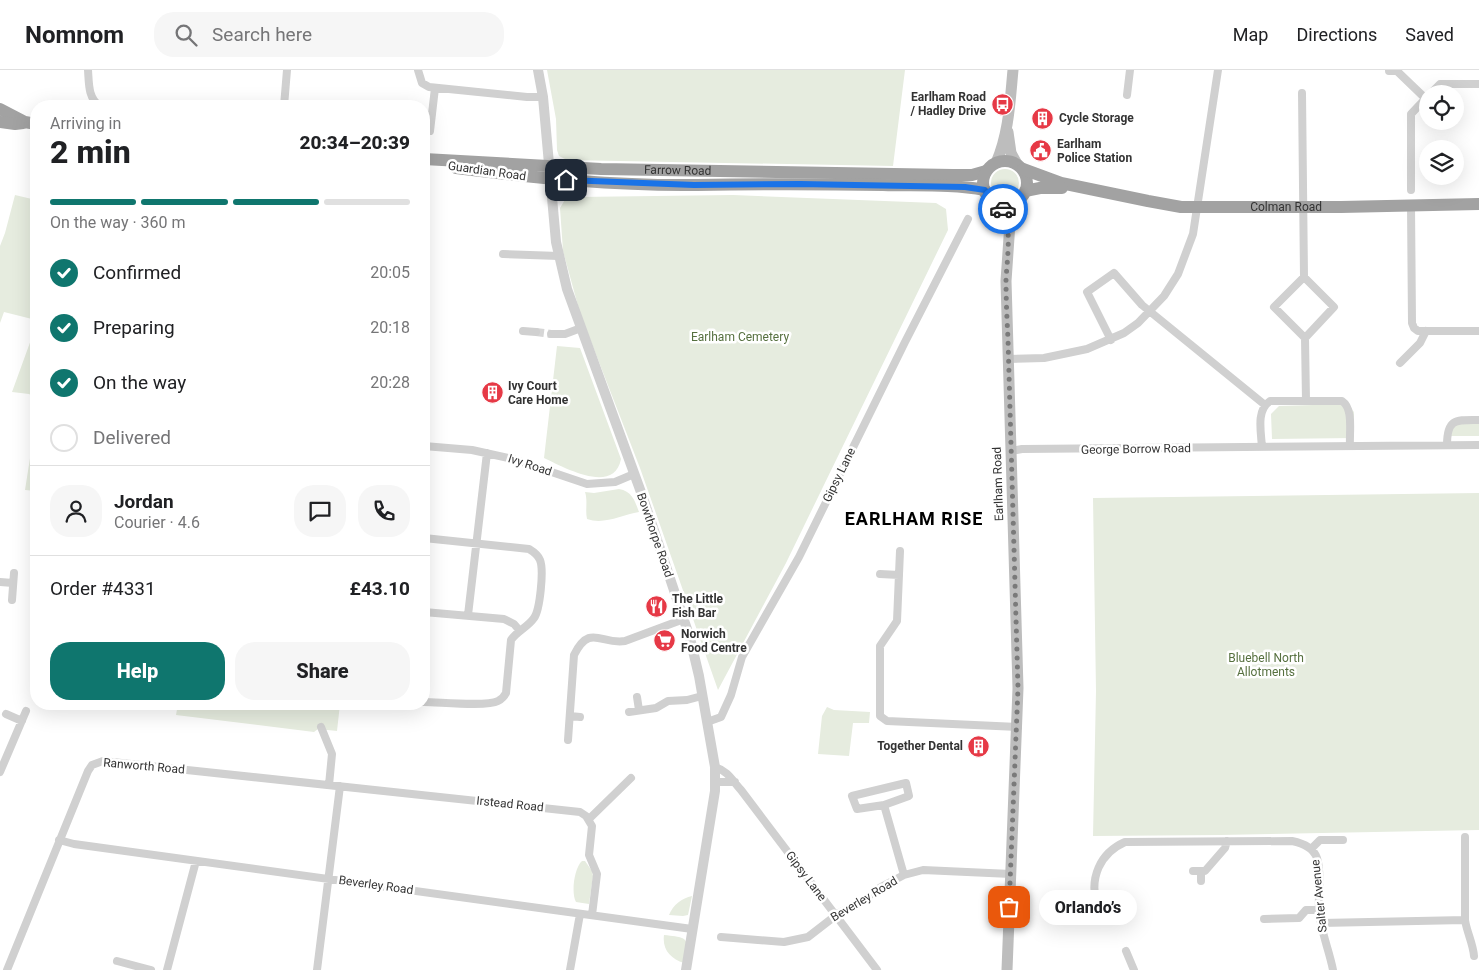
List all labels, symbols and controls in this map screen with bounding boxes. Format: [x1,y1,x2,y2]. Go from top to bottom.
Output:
search box [154,12,504,57]
text: Nomnom [25,21,124,49]
icon: search [172,21,200,49]
text: Search here [212,23,312,46]
text: Map [1233,24,1268,45]
text: Directions [1296,24,1377,45]
text: Saved [1405,24,1454,45]
map controls [1419,85,1464,185]
button: locate [1419,85,1464,130]
place label: Earlham Road / Hadley Drive [909,90,987,118]
bus stop icon: Earlham Road / Hadley Drive [990,92,1014,116]
building icon: Cycle Storage [1031,106,1055,130]
place label: Cycle Storage [1059,111,1134,125]
text: Arriving in [50,114,121,133]
text: 20:34–20:39 [299,131,410,154]
text: 2 min [50,133,131,171]
place label: Earlham Police Station [1057,137,1132,165]
public building icon: Earlham Police Station [1029,139,1053,163]
button: layers [1419,140,1464,185]
street label: Guardian Road [447,159,527,183]
pin [545,159,587,201]
street label: Farrow Road [644,163,712,178]
icon: home [552,166,580,194]
courier [978,184,1028,234]
icon: car [989,195,1017,223]
street label: Colman Road [1250,200,1322,214]
text: On the way · 360 m [50,213,186,232]
icon: check [50,259,78,287]
text: Confirmed [93,261,181,284]
text: 20:05 [370,263,410,282]
icon: check [50,314,78,342]
text: Preparing [93,316,175,339]
text: 20:18 [370,318,410,337]
park label: Earlham Cemetery [691,330,789,344]
icon: check [50,369,78,397]
text: On the way [93,371,186,394]
text: 20:28 [370,373,410,392]
place label: Ivy Court Care Home [508,379,569,407]
building icon: Ivy Court Care Home [480,381,504,405]
text: Delivered [93,426,171,449]
street label: George Borrow Road [1081,441,1191,457]
street label: Gipsy Lane [820,446,858,504]
street label: Earlham Road [990,447,1006,521]
street label: Ivy Road [506,451,554,479]
button: person [50,485,102,537]
button: chat [294,485,346,537]
button: phone [358,485,410,537]
text: Jordan [114,490,174,513]
street label: Bowthorpe Road [634,491,676,579]
district label: EARLHAM RISE [845,508,983,529]
text: Courier · 4.6 [114,513,200,532]
text: Order #4331 [50,577,156,600]
text: £43.10 [350,577,410,600]
place label: The Little Fish Bar [672,592,724,620]
restaurant icon: The Little Fish Bar [644,594,668,618]
place label: Norwich Food Centre [681,627,747,655]
supermarket icon: Norwich Food Centre [653,629,677,653]
button: Help [50,642,225,700]
button: Share [235,642,410,700]
park label: Bluebell North Allotments [1228,651,1304,679]
building icon: Together Dental [967,734,991,758]
place label: Together Dental [877,739,963,753]
street label: Ranworth Road [103,755,185,777]
street label: Irstead Road [476,794,544,814]
street label: Gipsy Lane [783,848,829,904]
street label: Salter Avenue [1308,859,1330,933]
street label: Beverley Road [338,873,414,897]
street label: Beverley Road [828,874,900,924]
pin [988,886,1030,928]
callout: Orlando’s [1039,890,1136,924]
icon: bag [995,893,1023,921]
text: Orlando’s [1055,898,1121,917]

